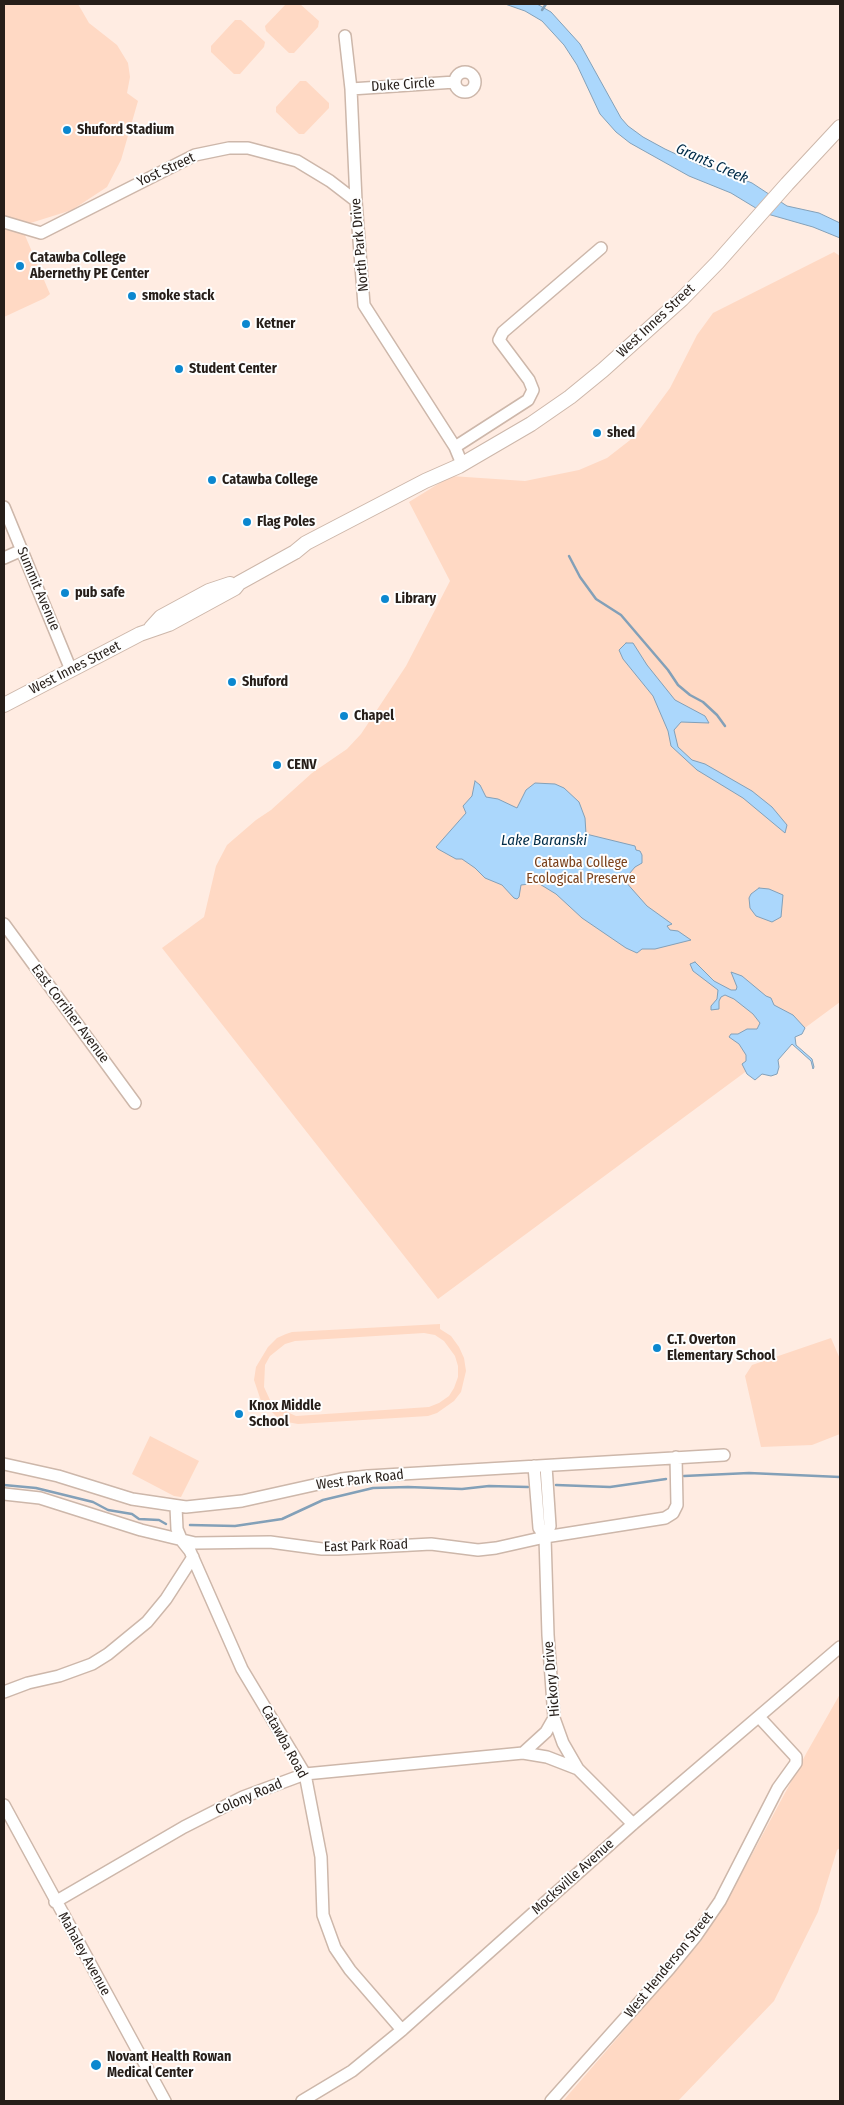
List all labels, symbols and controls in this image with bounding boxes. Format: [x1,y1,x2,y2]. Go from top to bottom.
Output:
street label: Duke Circle [371,74,435,96]
place label: Shuford Stadium [77,122,174,138]
marker: Shuford Stadium [61,124,73,136]
water label: Grants Creek [673,140,751,188]
street label: Yost Street [134,149,198,191]
street label: North Park Drive [348,198,372,292]
place label: Catawba College Abernethy PE Center [30,250,149,282]
marker: Catawba College Abernethy PE Center [14,260,26,272]
street label: West Innes Street [614,281,698,361]
place label: smoke stack [142,288,214,304]
marker: smoke stack [126,290,138,302]
place label: Ketner [256,316,295,332]
marker: Ketner [240,318,252,330]
place label: Student Center [189,361,277,377]
marker: Student Center [173,363,185,375]
place label: shed [607,425,635,441]
marker: shed [591,427,603,439]
place label: Catawba College [222,472,318,488]
marker: Catawba College [206,474,218,486]
place label: Flag Poles [257,514,315,530]
marker: Flag Poles [241,516,253,528]
street label: Summit Avenue [13,545,63,633]
place label: pub safe [75,585,125,601]
marker: pub safe [59,587,71,599]
place label: Library [395,591,436,607]
marker: Library [379,593,391,605]
street label: West Innes Street [27,638,123,698]
place label: Shuford [242,674,288,690]
marker: Shuford [226,676,238,688]
place label: Chapel [354,708,394,724]
marker: Chapel [338,710,350,722]
place label: CENV [287,757,317,773]
marker: CENV [271,759,283,771]
water label: Lake Baranski [501,832,587,850]
park label: Catawba College Ecological Preserve [526,855,636,888]
street label: East Corriher Avenue [27,961,113,1067]
place label: C.T. Overton Elementary School [667,1332,775,1364]
marker: C.T. Overton Elementary School [651,1342,663,1354]
place label: Knox Middle School [249,1398,321,1430]
marker: Knox Middle School [233,1408,245,1420]
street label: West Park Road [315,1466,405,1494]
street label: East Park Road [324,1536,408,1556]
street label: Hickory Drive [540,1641,564,1717]
street label: Catawba Road [257,1703,311,1781]
street label: Colony Road [213,1775,285,1819]
street label: Mocksville Avenue [528,1836,618,1918]
street label: Mahaley Avenue [54,1909,114,1999]
street label: West Henderson Street [621,1909,717,2021]
place label: Novant Health Rowan Medical Center [107,2049,231,2082]
marker: Novant Health Rowan Medical Center [89,2058,103,2072]

